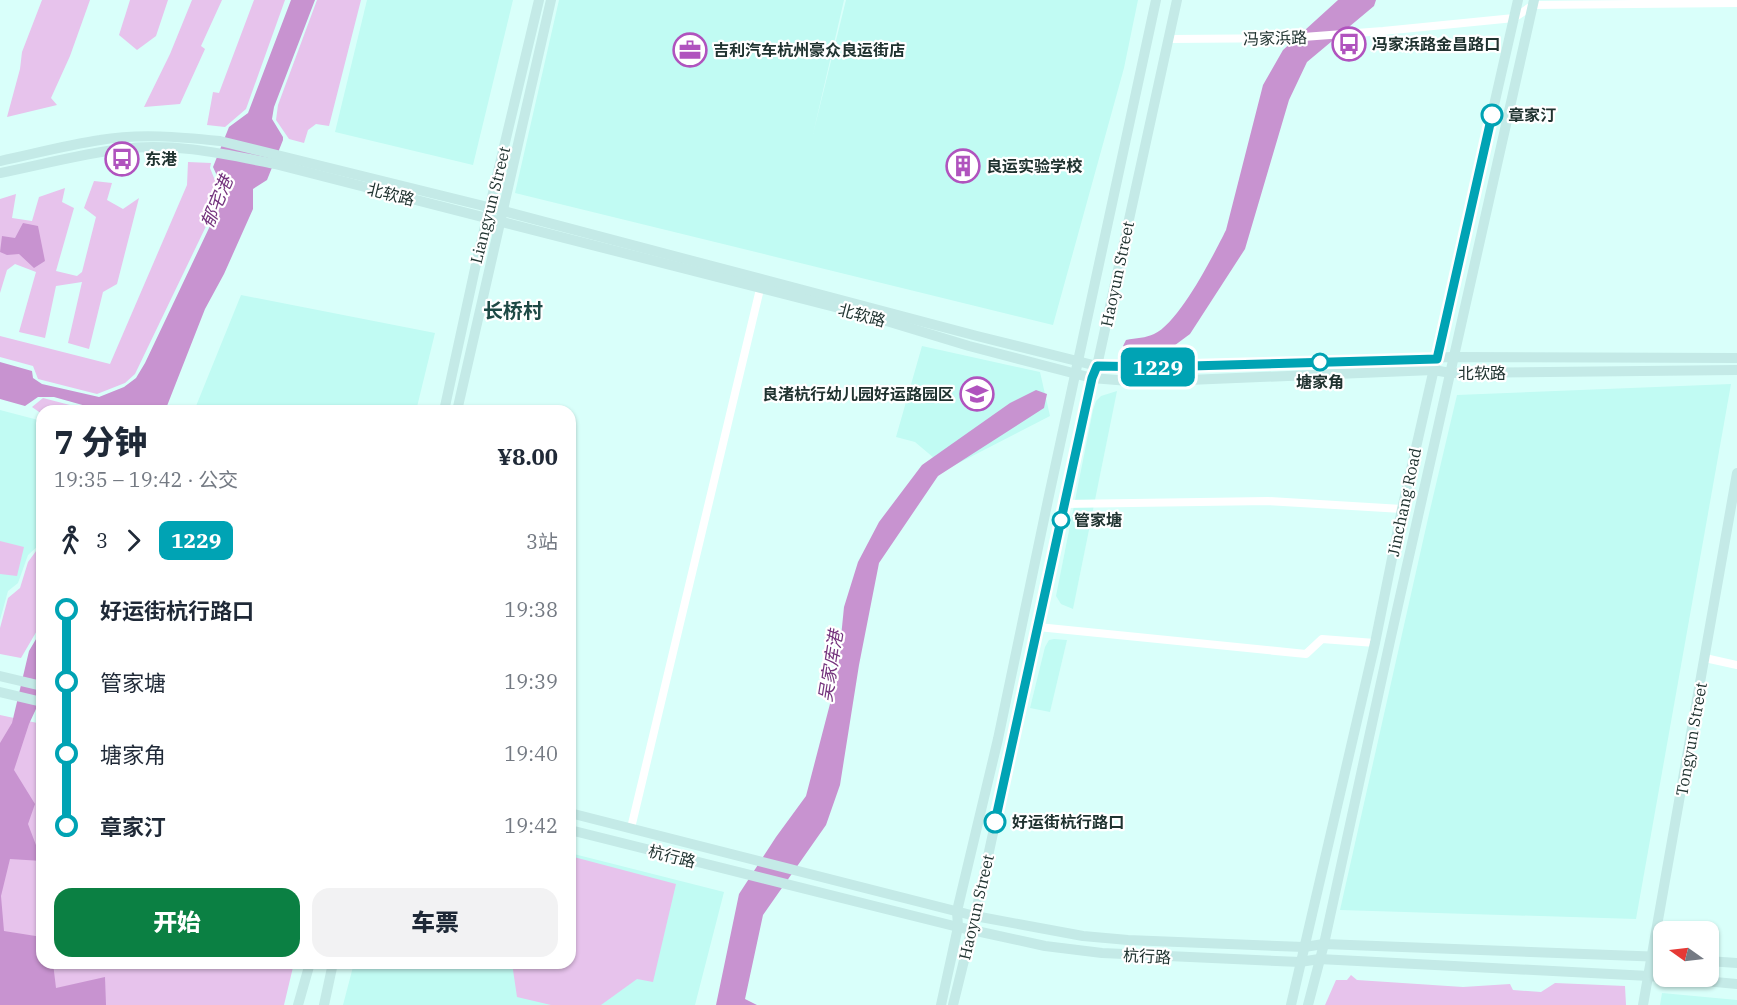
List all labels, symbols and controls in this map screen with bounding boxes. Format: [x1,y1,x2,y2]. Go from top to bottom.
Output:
bus stop icon: 冯家浜路金昌路口 [1331,26,1367,62]
street label: 冯家浜路 [1243,27,1307,49]
office icon: 吉利汽车杭州豪众良运街店 [672,32,708,68]
place label: 冯家浜路金昌路口 [1372,34,1500,54]
place label: 吉利汽车杭州豪众良运街店 [713,40,905,60]
marker: 章家汀 [1481,104,1503,126]
place label: 章家汀 [1508,105,1556,125]
bus stop icon: 东港 [104,141,140,177]
street label: Liangyun Street [466,144,514,265]
building icon: 良运实验学校 [945,148,981,184]
place label: 东港 [145,149,177,169]
place label: 良运实验学校 [986,156,1083,176]
water label: 郁宅港 [195,170,239,231]
street label: 北软路 [365,178,417,210]
street label: Haoyun Street [1096,219,1138,329]
district label: 长桥村 [483,297,543,324]
street label: 北软路 [836,299,888,331]
line badge: 1229 [1116,348,1200,386]
text: 1229 [1133,353,1183,381]
marker: 塘家角 [1311,353,1329,371]
street label: 北软路 [1458,363,1506,383]
place label: 塘家角 [1296,372,1344,392]
school or university icon: 良渚杭行幼儿园好运路园区 [959,376,995,412]
place label: 良渚杭行幼儿园好运路园区 [762,384,954,404]
text: 7 分钟 [54,420,147,463]
text: ¥8.00 [497,442,558,471]
street label: Jinchang Road [1383,446,1425,558]
text: 19:35 – 19:42 · 公交 [54,466,238,493]
place label: 管家塘 [1074,510,1122,530]
marker: 管家塘 [1052,511,1070,529]
icon: walk [54,524,87,557]
icon: forward [117,524,150,557]
text: 1229 [171,526,221,554]
text: 3 [96,527,108,554]
text: 3站 [526,528,558,555]
text: 好运街杭行路口 [100,596,254,625]
text: 19:38 [504,596,558,623]
water label: 吴家库港 [814,626,848,703]
text: 管家塘 [100,668,166,697]
text: 19:39 [504,668,558,695]
street label: Tongyun Street [1671,680,1711,797]
text: 塘家角 [100,740,166,769]
text: 19:40 [504,740,558,767]
marker: 好运街杭行路口 [984,811,1006,833]
text: 章家汀 [100,812,166,841]
text: 19:42 [504,812,558,839]
place label: 好运街杭行路口 [1012,812,1124,832]
street label: 杭行路 [646,840,698,872]
street label: Haoyun Street [954,852,998,962]
button: 开始 [54,888,300,957]
button: 车票 [312,888,558,957]
north arrow [1653,921,1719,987]
map controls [1653,921,1719,987]
street label: 杭行路 [1123,945,1171,967]

